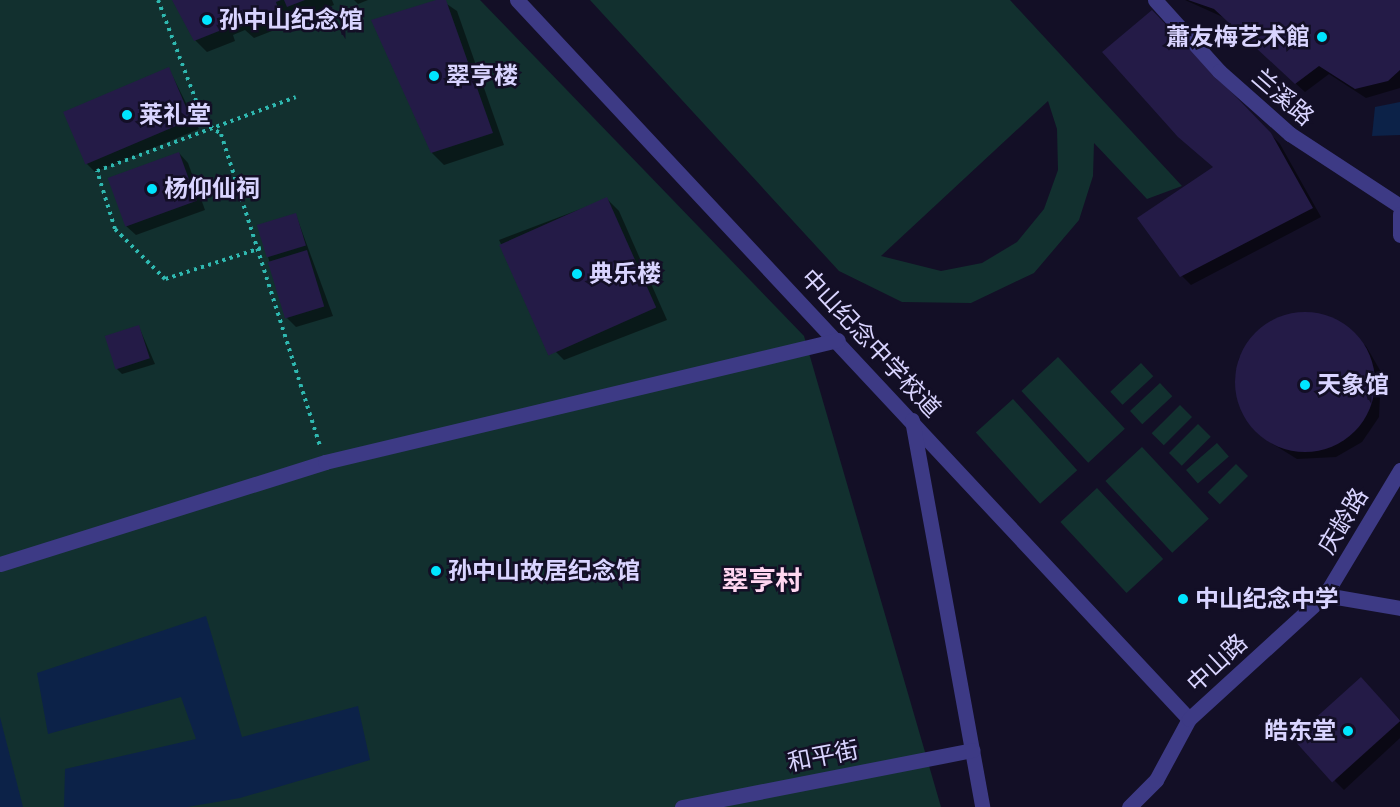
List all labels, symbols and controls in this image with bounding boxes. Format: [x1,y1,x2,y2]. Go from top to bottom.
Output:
place label: 孙中山纪念馆 [219,6,363,34]
marker: 孙中山纪念馆 [200,13,214,27]
place label: 蕭友梅艺术館 [1166,23,1310,51]
marker: 蕭友梅艺术館 [1315,30,1329,44]
place label: 翠亨楼 [446,62,518,90]
street label: 兰溪路 [1246,63,1320,131]
marker: 翠亨楼 [427,69,441,83]
place label: 莱礼堂 [139,101,211,129]
marker: 莱礼堂 [120,108,134,122]
place label: 杨仰仙祠 [164,175,260,203]
marker: 杨仰仙祠 [145,182,159,196]
place label: 典乐楼 [589,260,661,288]
street label: 中山纪念中学校道 [795,263,947,423]
marker: 典乐楼 [570,267,584,281]
place label: 天象馆 [1317,371,1389,399]
marker: 天象馆 [1298,378,1312,392]
street label: 庆龄路 [1312,483,1374,559]
place label: 孙中山故居纪念馆 [448,557,640,585]
marker: 孙中山故居纪念馆 [429,564,443,578]
district label: 翠亨村 [722,565,802,597]
place label: 中山纪念中学 [1195,585,1339,613]
marker: 中山纪念中学 [1176,592,1190,606]
street label: 中山路 [1181,628,1253,698]
place label: 皓东堂 [1264,717,1336,745]
marker: 皓东堂 [1341,724,1355,738]
street label: 和平街 [785,735,861,777]

